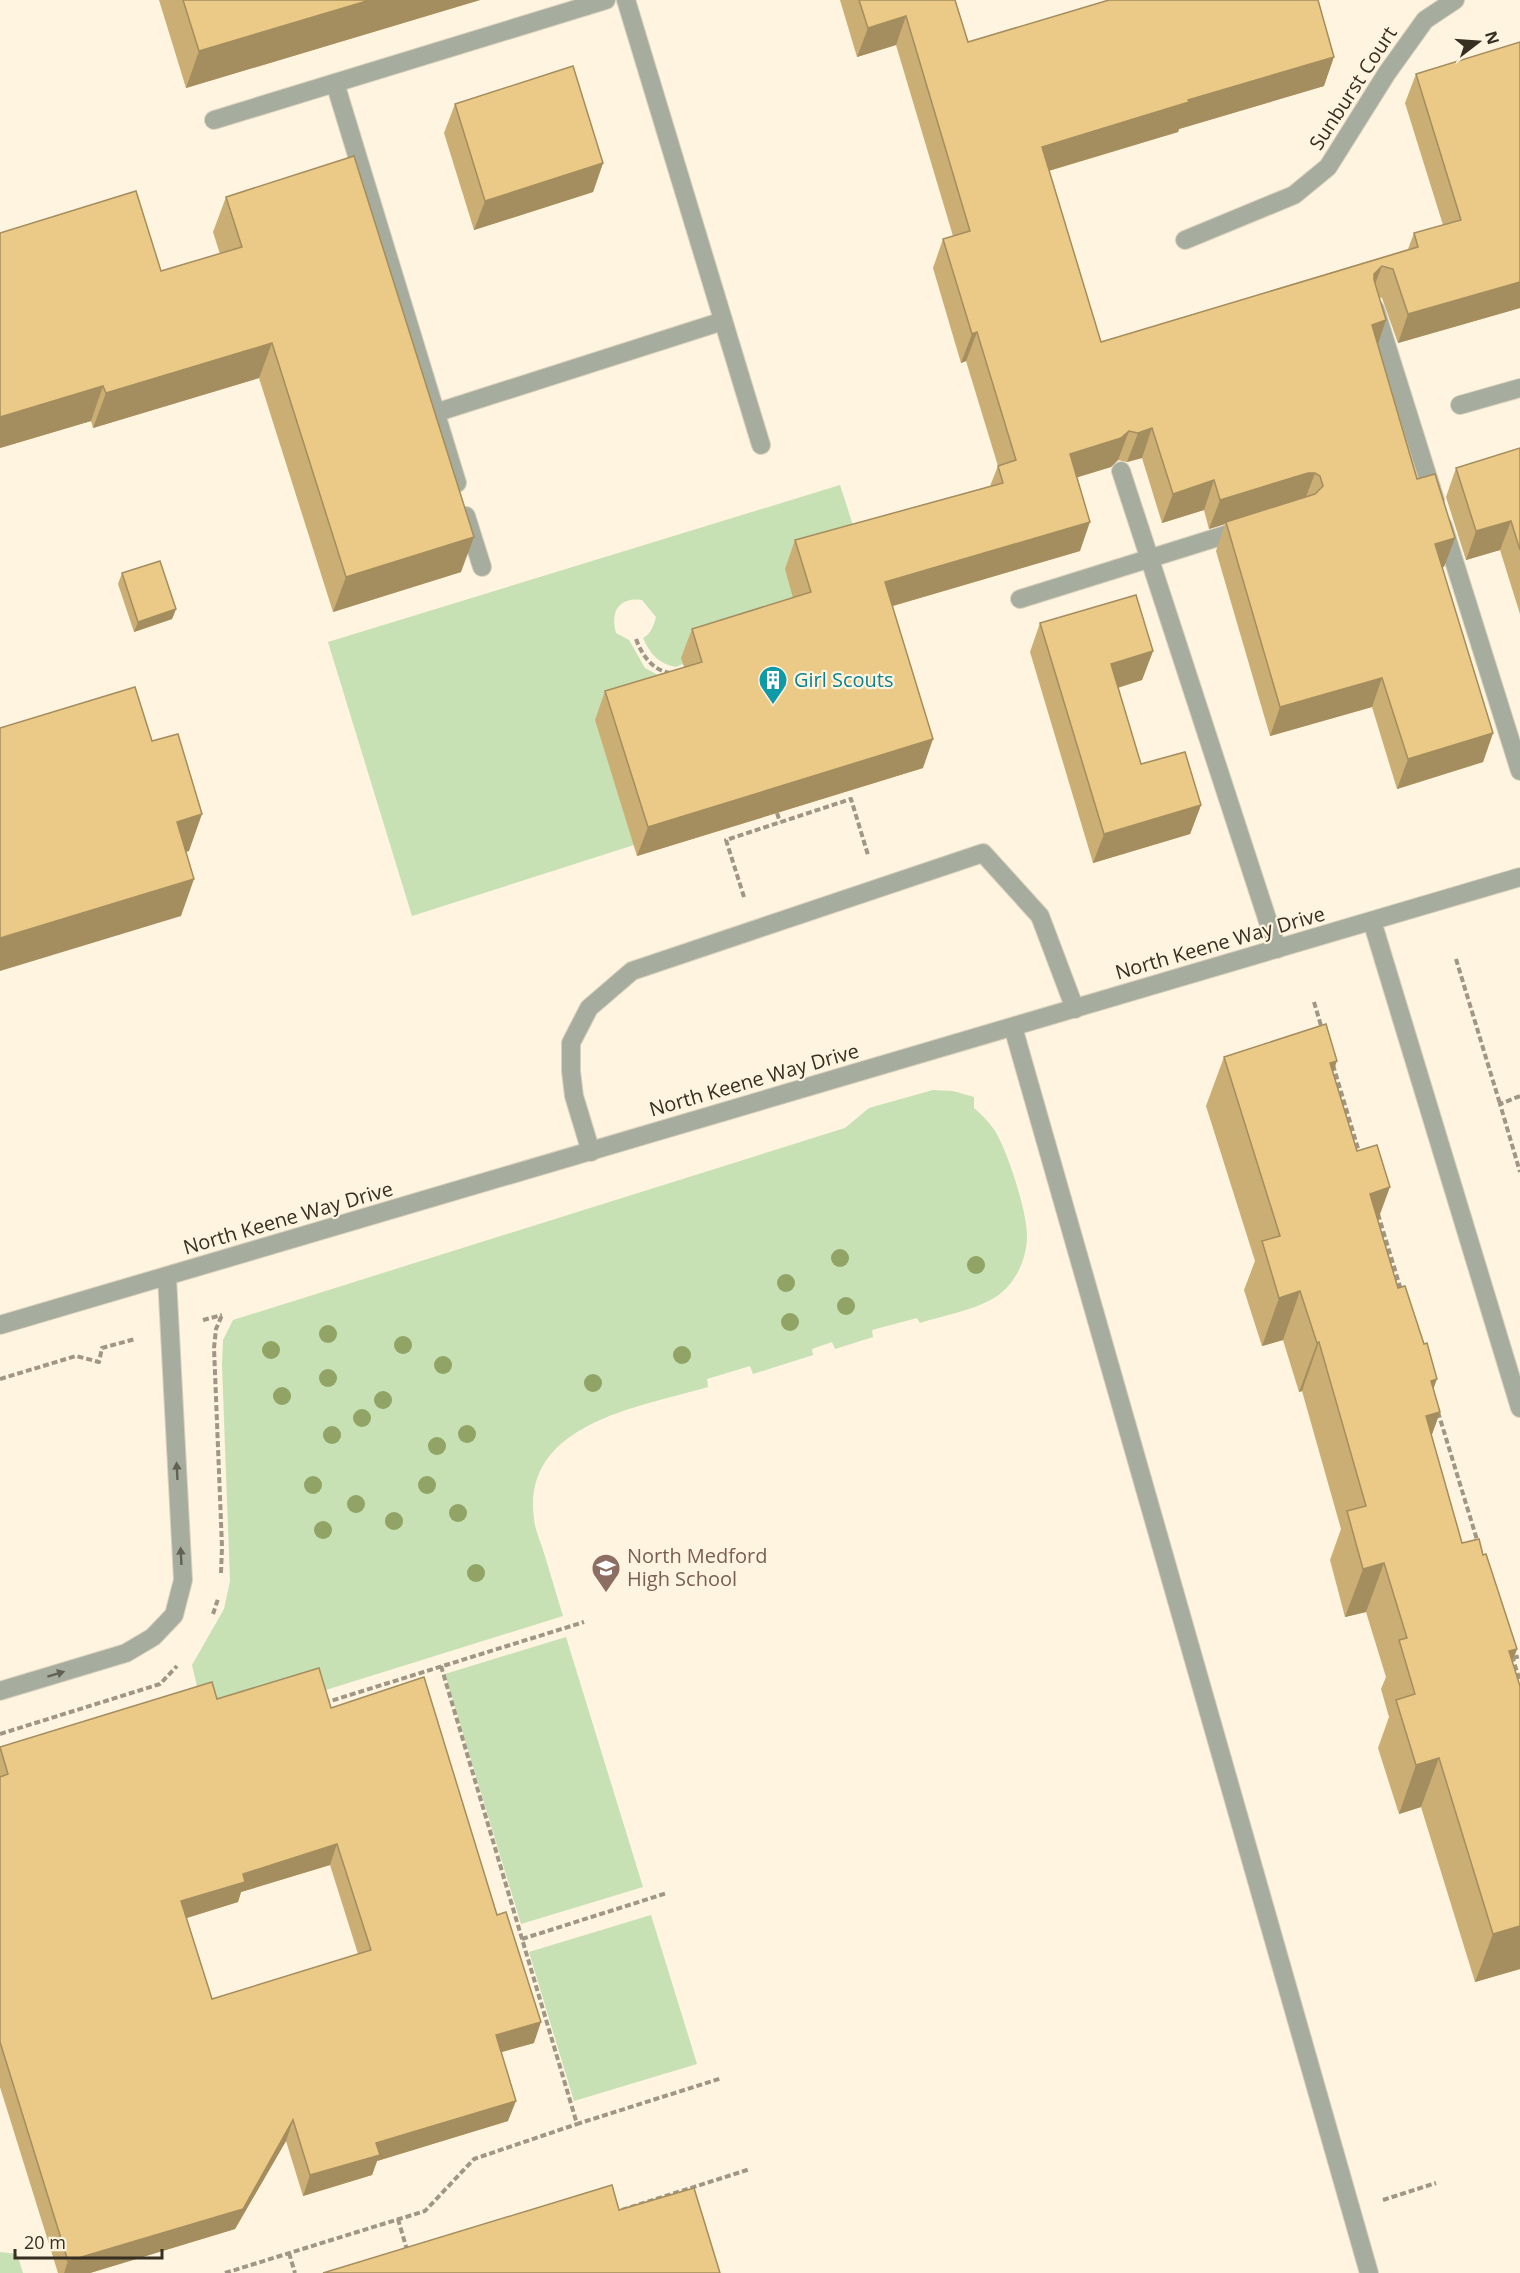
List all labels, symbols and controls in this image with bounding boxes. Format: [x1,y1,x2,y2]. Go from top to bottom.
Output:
north arrow [1448,12,1508,72]
street label: Sunburst Court [1303,21,1403,155]
text: N [1480,28,1505,47]
building icon: Girl Scouts [757,664,789,706]
place label: Girl Scouts [794,666,894,693]
street label: North Keene Way Drive [1112,900,1328,985]
street label: North Keene Way Drive [646,1037,862,1122]
street label: North Keene Way Drive [180,1175,396,1260]
one-way arrow [172,1461,181,1480]
place label: North Medford High School [627,1542,767,1592]
one-way arrow [177,1546,186,1565]
school or university icon: North Medford High School [590,1552,622,1594]
one-way arrow [47,1669,65,1678]
scale bar [15,2222,162,2260]
text: 20 m [24,2230,66,2254]

